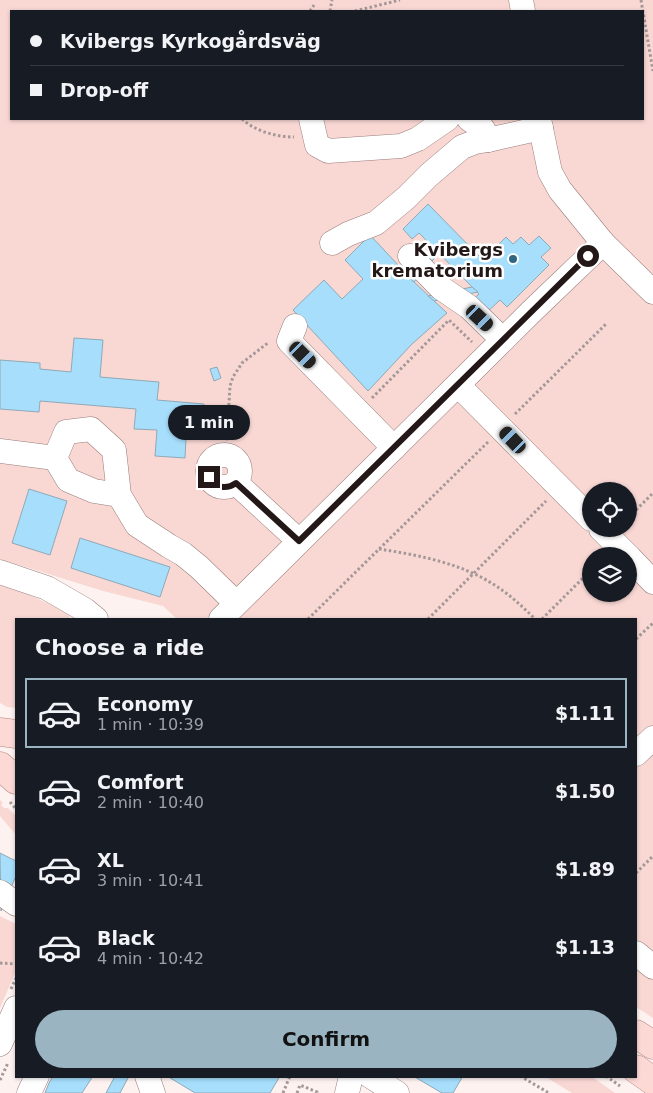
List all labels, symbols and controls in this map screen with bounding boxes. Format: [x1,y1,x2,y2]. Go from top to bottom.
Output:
text: Kvibergs Kyrkogårdsväg [60,30,321,52]
text: Drop-off [60,79,148,101]
place label: Kvibergs krematorium [371,239,503,281]
route start [577,245,599,267]
marker: Kvibergs krematorium [507,253,519,265]
car [463,302,496,334]
car [287,339,318,371]
callout: 1 min [168,404,250,440]
text: 1 min [184,413,234,432]
car [497,424,528,456]
route end [198,466,220,488]
map controls [582,482,637,602]
button: locate [582,482,637,537]
button: layers [582,547,637,602]
text: Choose a ride [35,635,204,660]
icon: car [37,691,82,736]
text: Economy [97,693,193,715]
text: $1.11 [555,702,615,724]
text: 1 min · 10:39 [97,715,204,734]
icon: car [37,769,82,814]
text: Comfort [97,771,184,793]
text: $1.50 [555,780,615,802]
text: 2 min · 10:40 [97,793,204,812]
icon: car [37,847,82,892]
text: XL [97,849,124,871]
text: $1.89 [555,858,615,880]
text: 3 min · 10:41 [97,871,204,890]
icon: car [37,925,82,970]
text: Black [97,927,155,949]
text: $1.13 [555,936,615,958]
text: 4 min · 10:42 [97,949,204,968]
button: Confirm [35,1010,617,1068]

